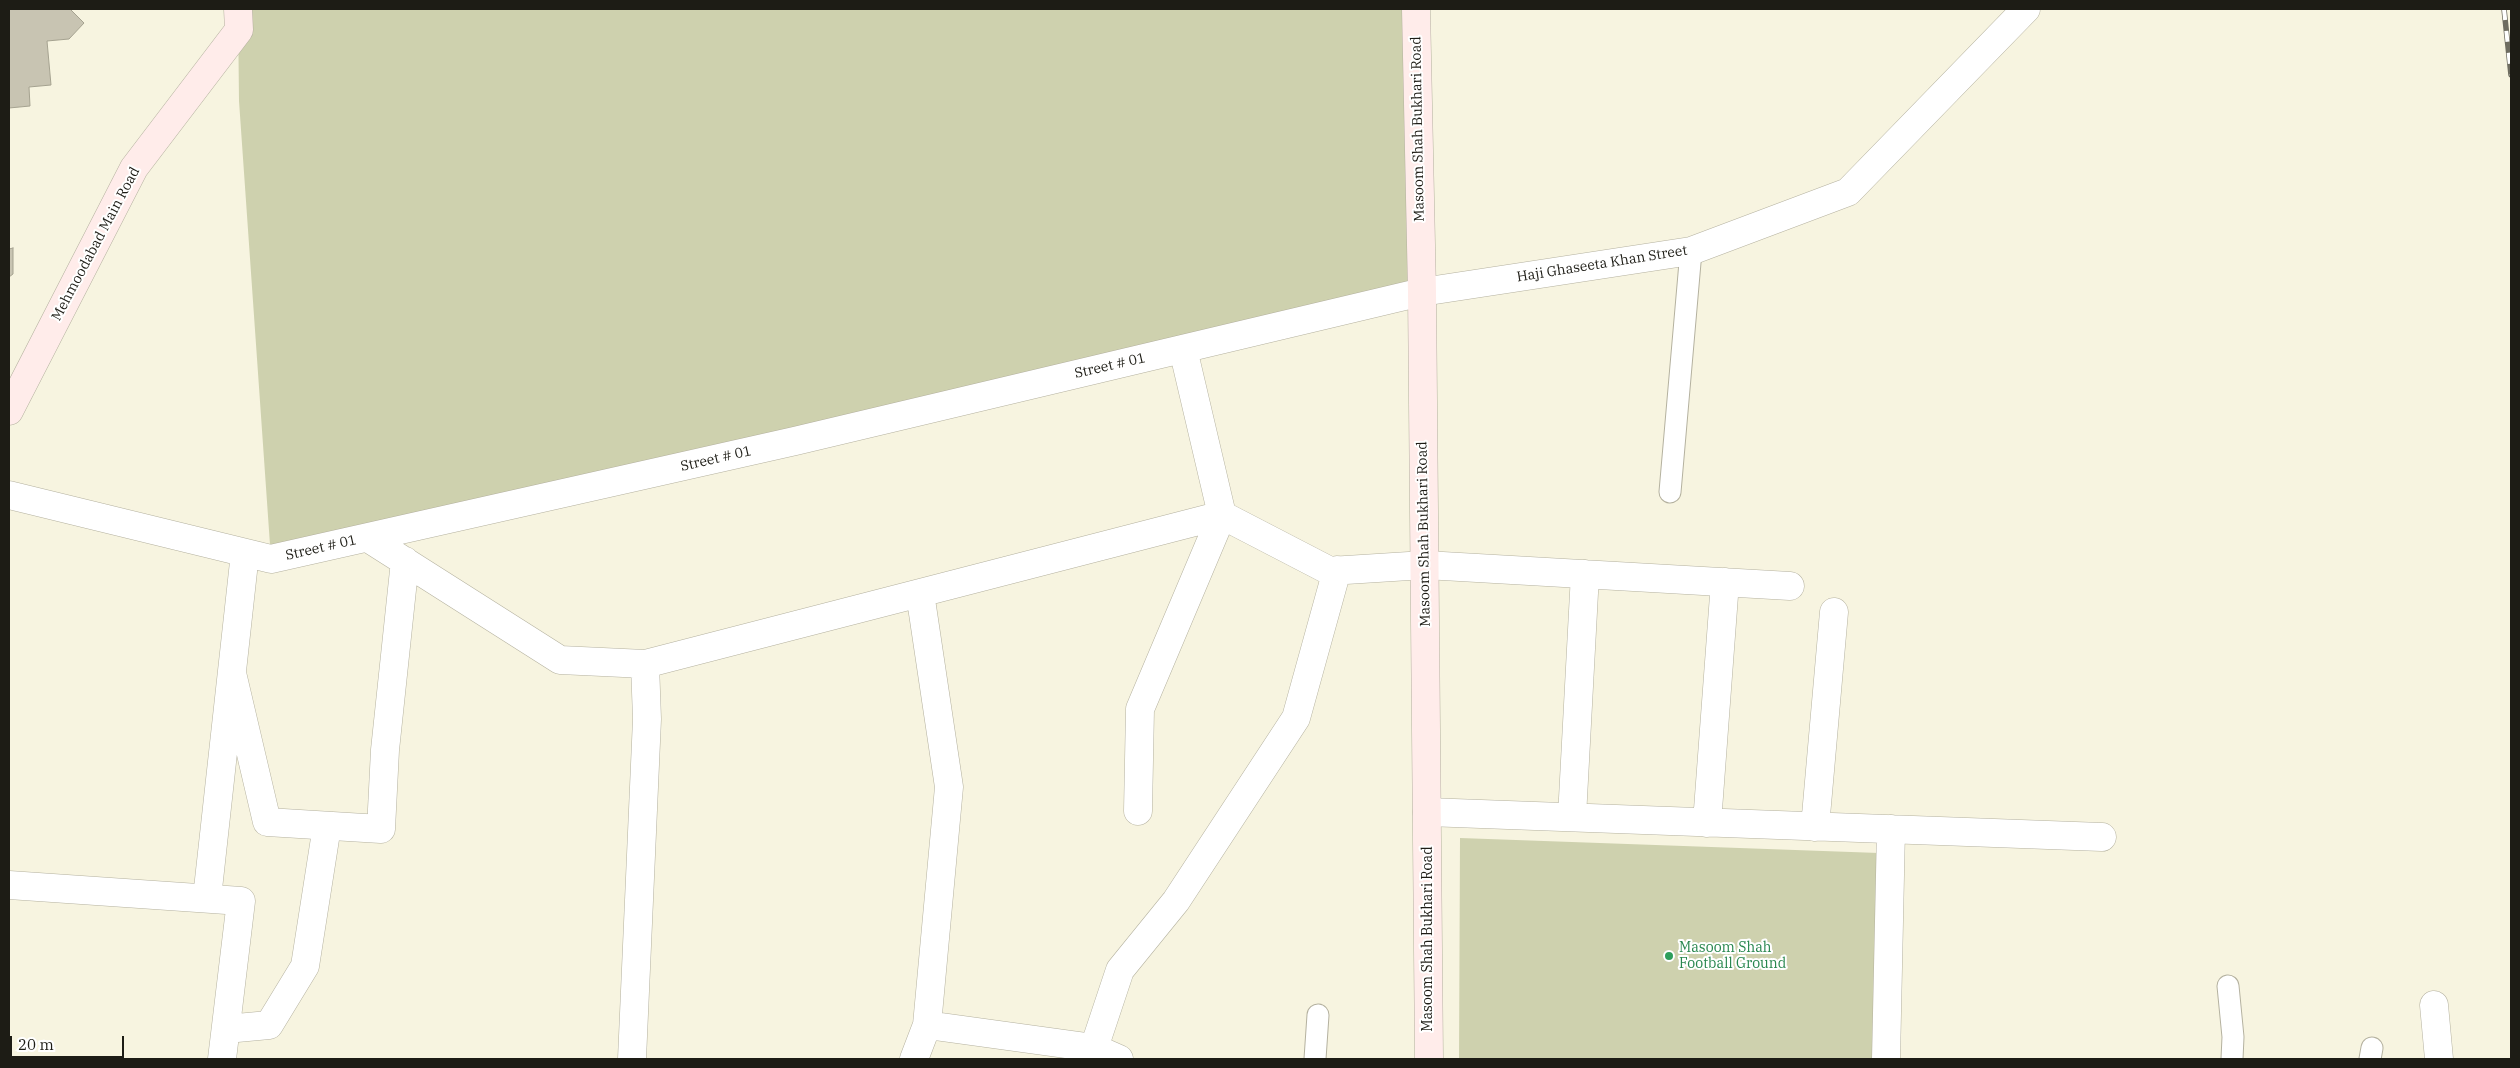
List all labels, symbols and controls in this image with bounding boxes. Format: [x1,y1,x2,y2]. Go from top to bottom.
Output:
street label: Masoom Shah Bukhari Road [1408,36,1428,222]
street label: Mehmoodabad Main Road [48,164,144,324]
street label: Haji Ghaseeta Khan Street [1515,242,1689,286]
street label: Street # 01 [1073,350,1147,382]
street label: Masoom Shah Bukhari Road [1414,441,1434,627]
street label: Street # 01 [679,443,753,475]
street label: Street # 01 [284,532,358,564]
street label: Masoom Shah Bukhari Road [1420,846,1436,1032]
place label: Masoom Shah Football Ground [1679,940,1786,972]
marker: Masoom Shah Football Ground [1663,950,1675,962]
scale bar [12,1026,126,1058]
text: 20 m [18,1035,54,1054]

